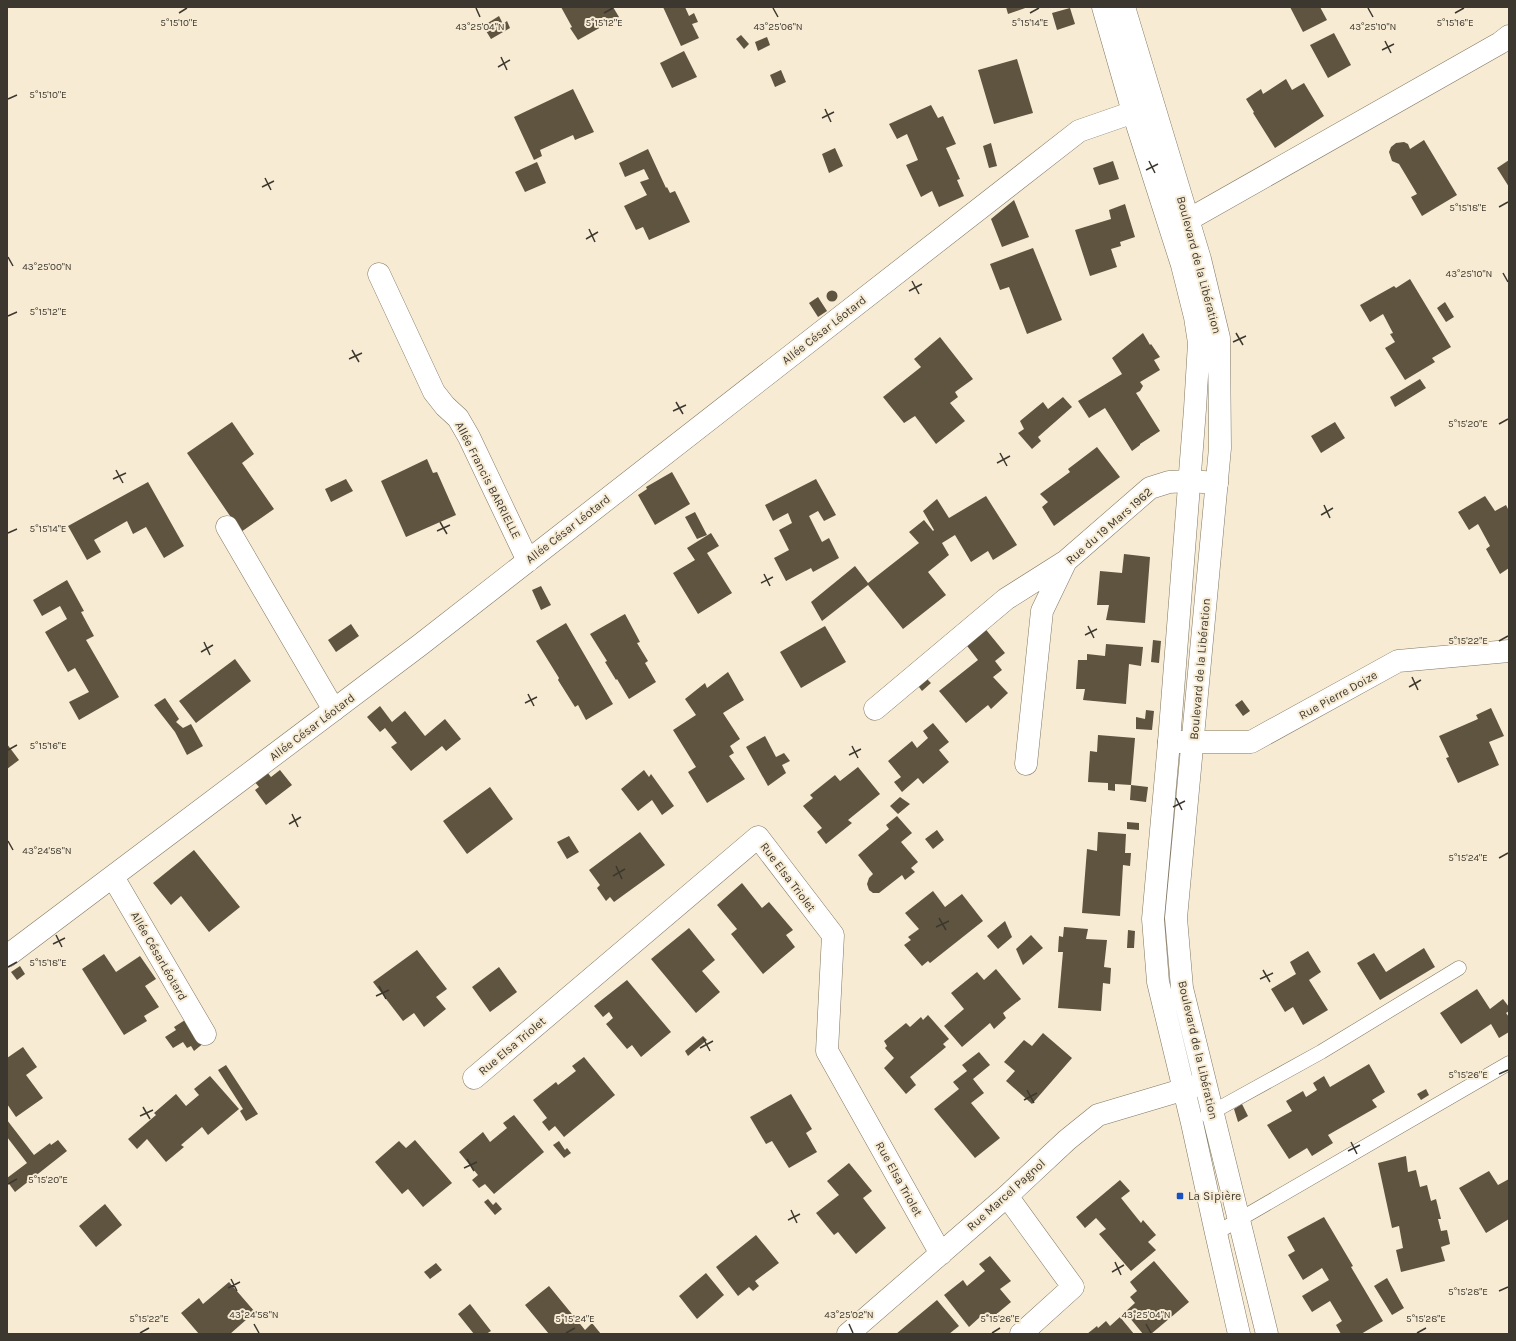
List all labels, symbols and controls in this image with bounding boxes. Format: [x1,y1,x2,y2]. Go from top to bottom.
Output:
text: 5°15'10"E [160,17,198,29]
text: 5°15'12"E [585,17,623,29]
text: 5°15'14"E [1012,17,1048,29]
text: 5°15'16"E [1436,17,1474,29]
text: 43°25'04"N [455,21,505,33]
text: 43°25'06"N [753,21,803,33]
text: 43°25'10"N [1350,21,1396,33]
text: 5°15'10"E [29,89,67,101]
street label: Boulevard de la Libération [1174,195,1224,335]
text: 5°15'18"E [1449,202,1487,214]
text: 43°25'00"N [22,261,72,273]
text: 43°25'10"N [1446,268,1492,280]
street label: Allée César Léotard [779,293,869,367]
text: 5°15'12"E [29,306,67,318]
text: 5°15'20"E [1448,418,1488,430]
street label: Allée Francis BARRIELLE [452,419,524,541]
street label: Rue du 19 Mars 1962 [1063,485,1155,567]
street label: Allée César Léotard [523,492,613,566]
text: 5°15'14"E [30,523,66,535]
street label: Boulevard de la Libération [1187,598,1213,740]
text: 5°15'22"E [1448,635,1488,647]
street label: Rue Pierre Doize [1296,668,1380,722]
street label: Allée César Léotard [267,690,357,764]
text: 5°15'16"E [29,740,67,752]
street label: Rue Elsa Triolet [757,840,819,915]
text: 43°24'58"N [22,845,72,857]
text: 5°15'24"E [1448,852,1488,864]
street label: Allée CésarLéotard [128,909,190,1003]
text: 5°15'18"E [29,957,67,969]
street label: Boulevard de la Libération [1175,979,1221,1121]
street label: Rue Elsa Triolet [476,1014,549,1078]
text: 5°15'26"E [1448,1069,1488,1081]
street label: Rue Elsa Triolet [873,1139,926,1219]
street label: Rue Marcel Pagnol [964,1156,1048,1234]
text: 5°15'20"E [28,1174,68,1186]
place label: La Sipière [1188,1189,1241,1203]
marker: La Sipière [1175,1191,1185,1201]
text: 5°15'28"E [1448,1286,1488,1298]
text: 43°24'58"N [229,1309,279,1321]
text: 43°25'02"N [824,1309,874,1321]
text: 43°25'04"N [1121,1309,1171,1321]
text: 5°15'22"E [129,1313,169,1325]
text: 5°15'24"E [555,1313,595,1325]
text: 5°15'26"E [980,1313,1020,1325]
text: 5°15'28"E [1406,1313,1446,1325]

